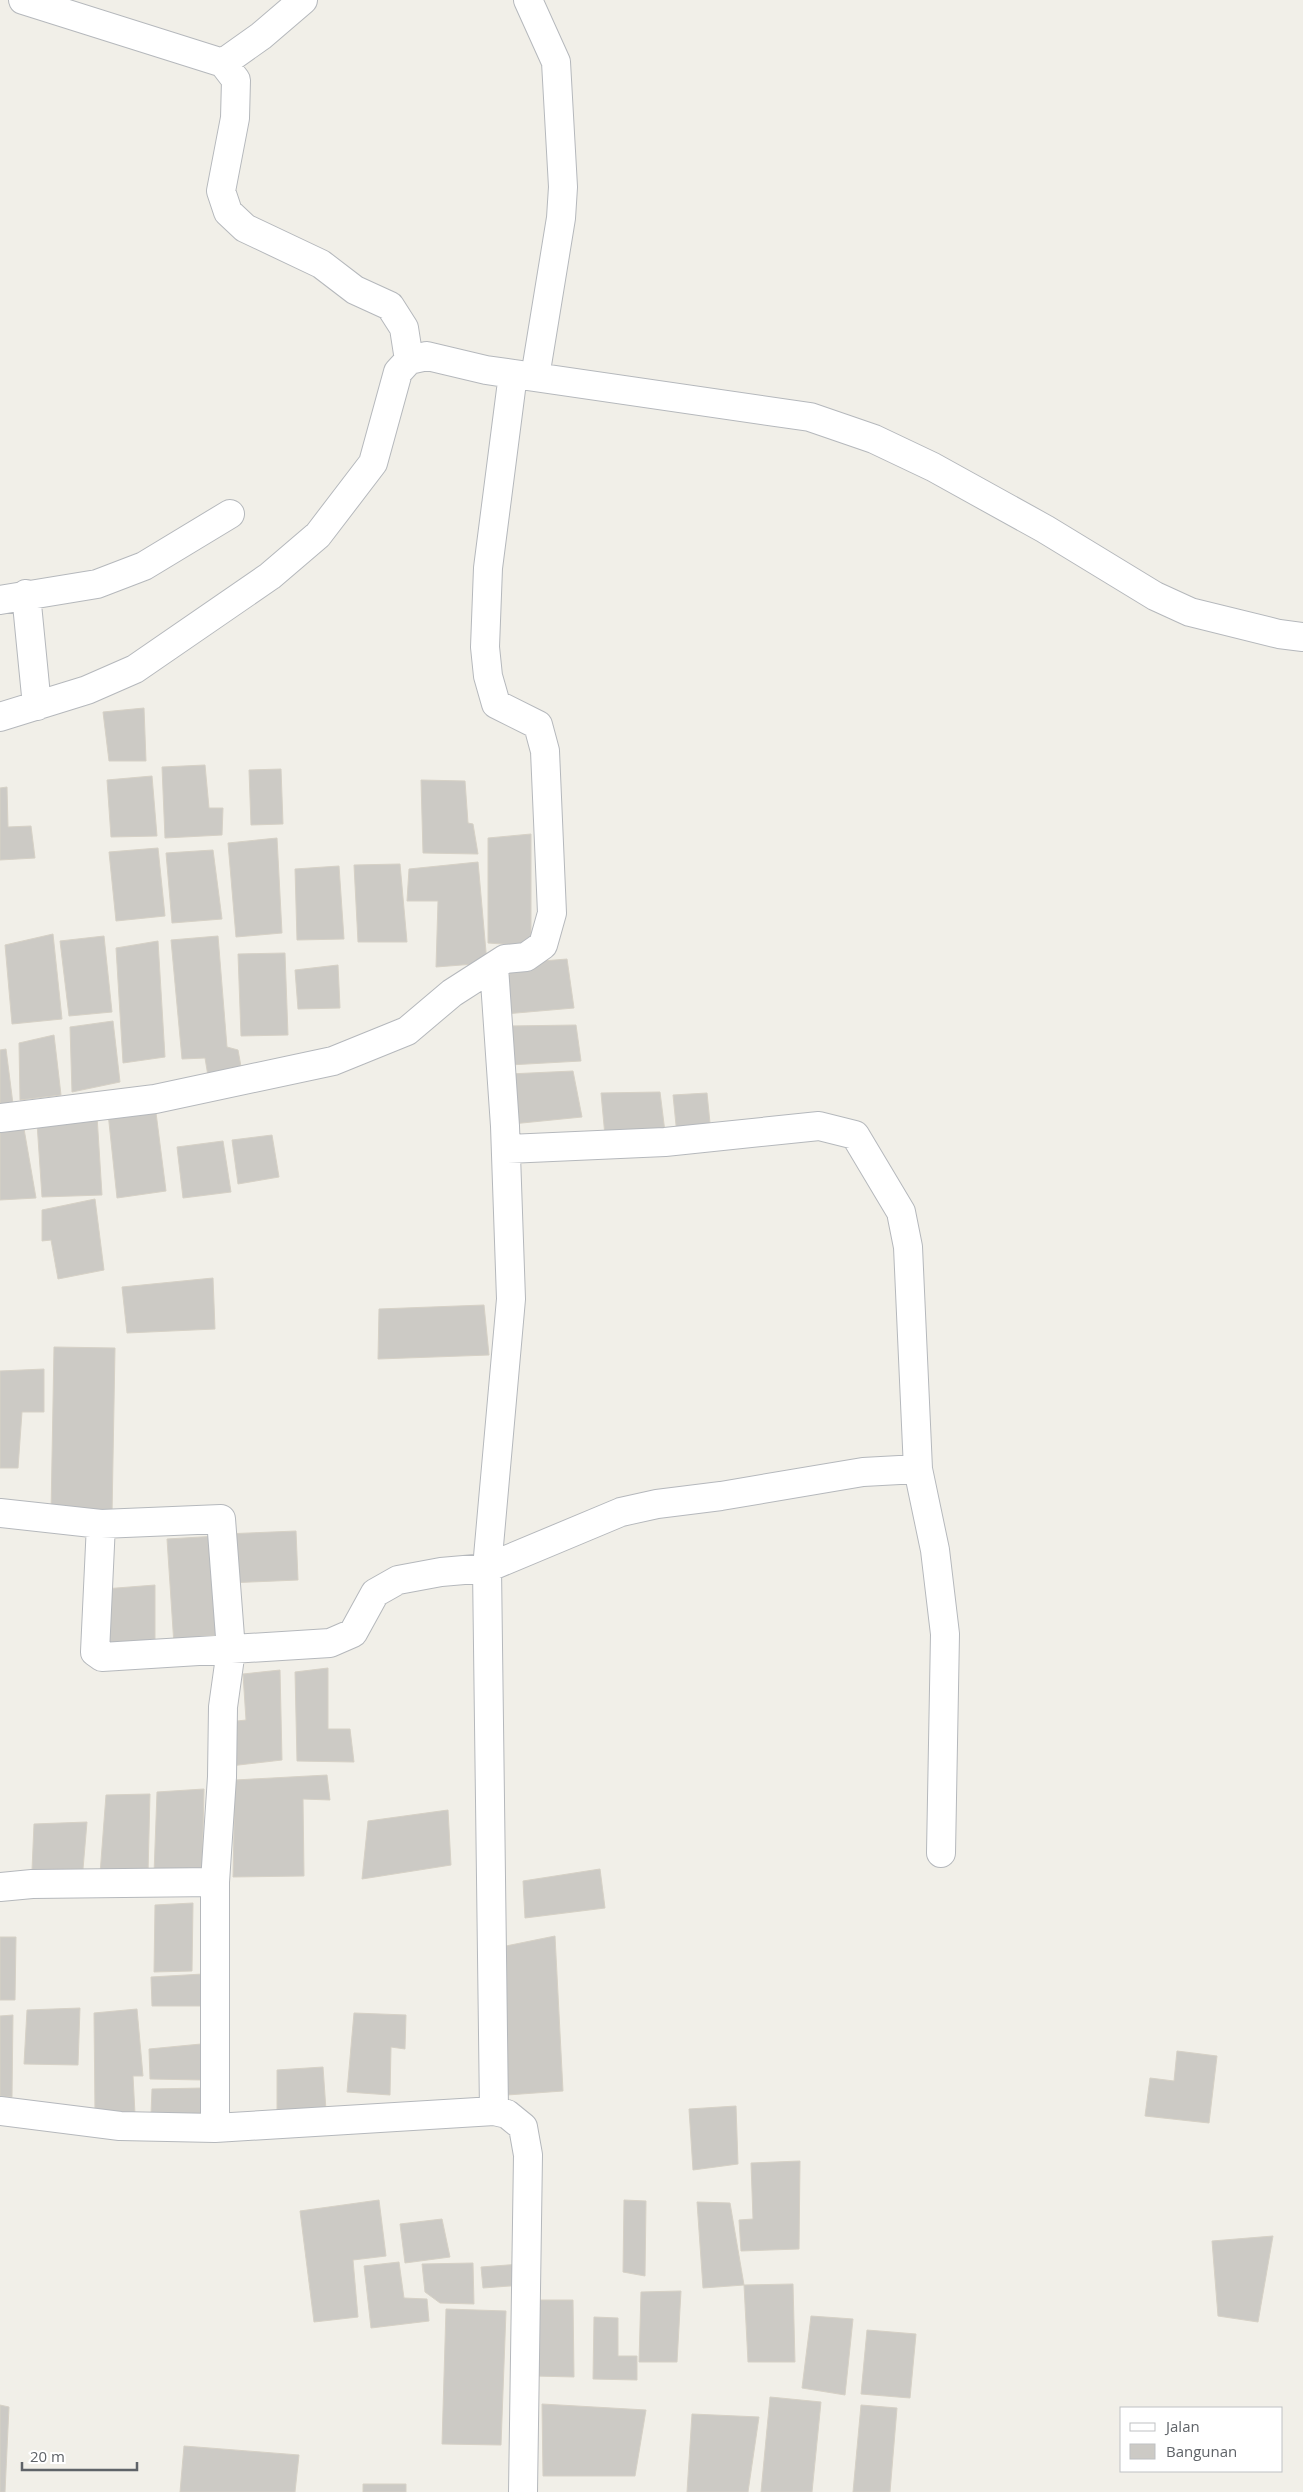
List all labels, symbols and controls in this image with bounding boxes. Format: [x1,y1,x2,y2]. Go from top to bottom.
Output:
legend [1120,2407,1283,2472]
text: Jalan [1164,2416,1200,2436]
scale bar [22,2440,138,2472]
text: Bangunan [1166,2441,1237,2461]
text: 20 m [30,2446,65,2466]

